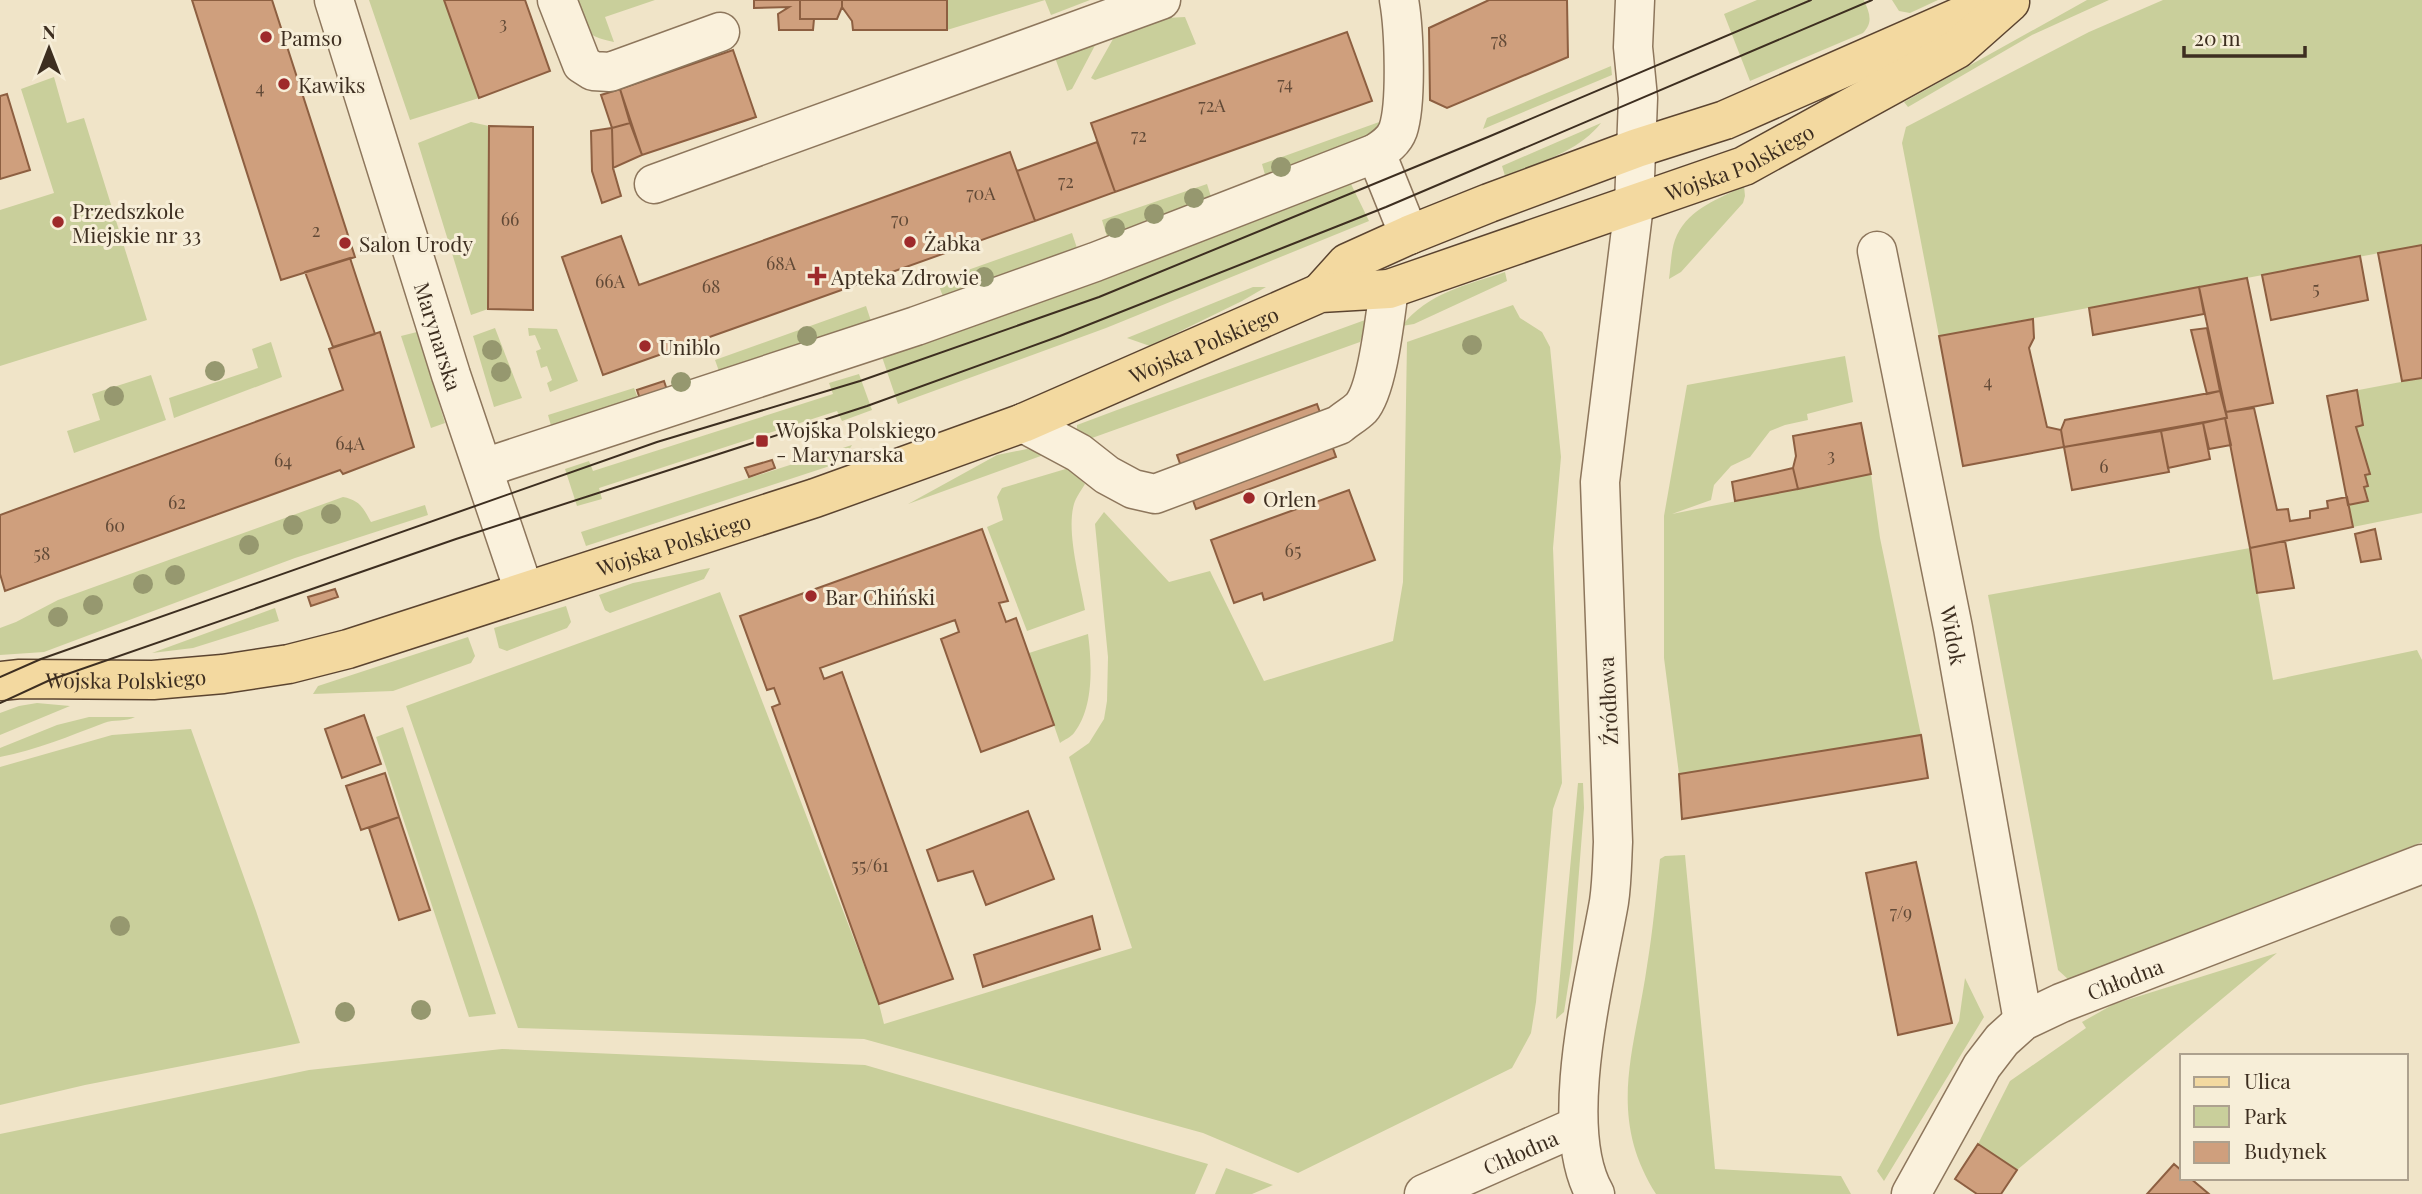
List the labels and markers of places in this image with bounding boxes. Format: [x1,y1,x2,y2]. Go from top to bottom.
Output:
place label: Pamso [280,23,342,51]
marker: Pamso [258,29,274,45]
place label: Kawiks [298,70,365,98]
marker: Kawiks [276,76,292,92]
place label: Przedszkole Miejskie nr 33 [72,196,201,248]
marker: Przedszkole Miejskie nr 33 [50,214,66,230]
place label: Żabka [924,228,981,256]
place label: Salon Urody [359,229,474,257]
marker: Żabka [902,234,918,250]
marker: Salon Urody [337,235,353,251]
place label: Apteka Zdrowie [830,262,979,290]
marker: Apteka Zdrowie [809,268,825,284]
place label: Uniblo [659,332,721,360]
marker: Uniblo [637,338,653,354]
place label: Wojska Polskiego - Marynarska [775,415,936,467]
marker: Wojska Polskiego - Marynarska [754,433,770,449]
place label: Orlen [1263,484,1317,512]
marker: Orlen [1241,490,1257,506]
place label: Bar Chiński [825,582,935,610]
marker: Bar Chiński [803,588,819,604]

